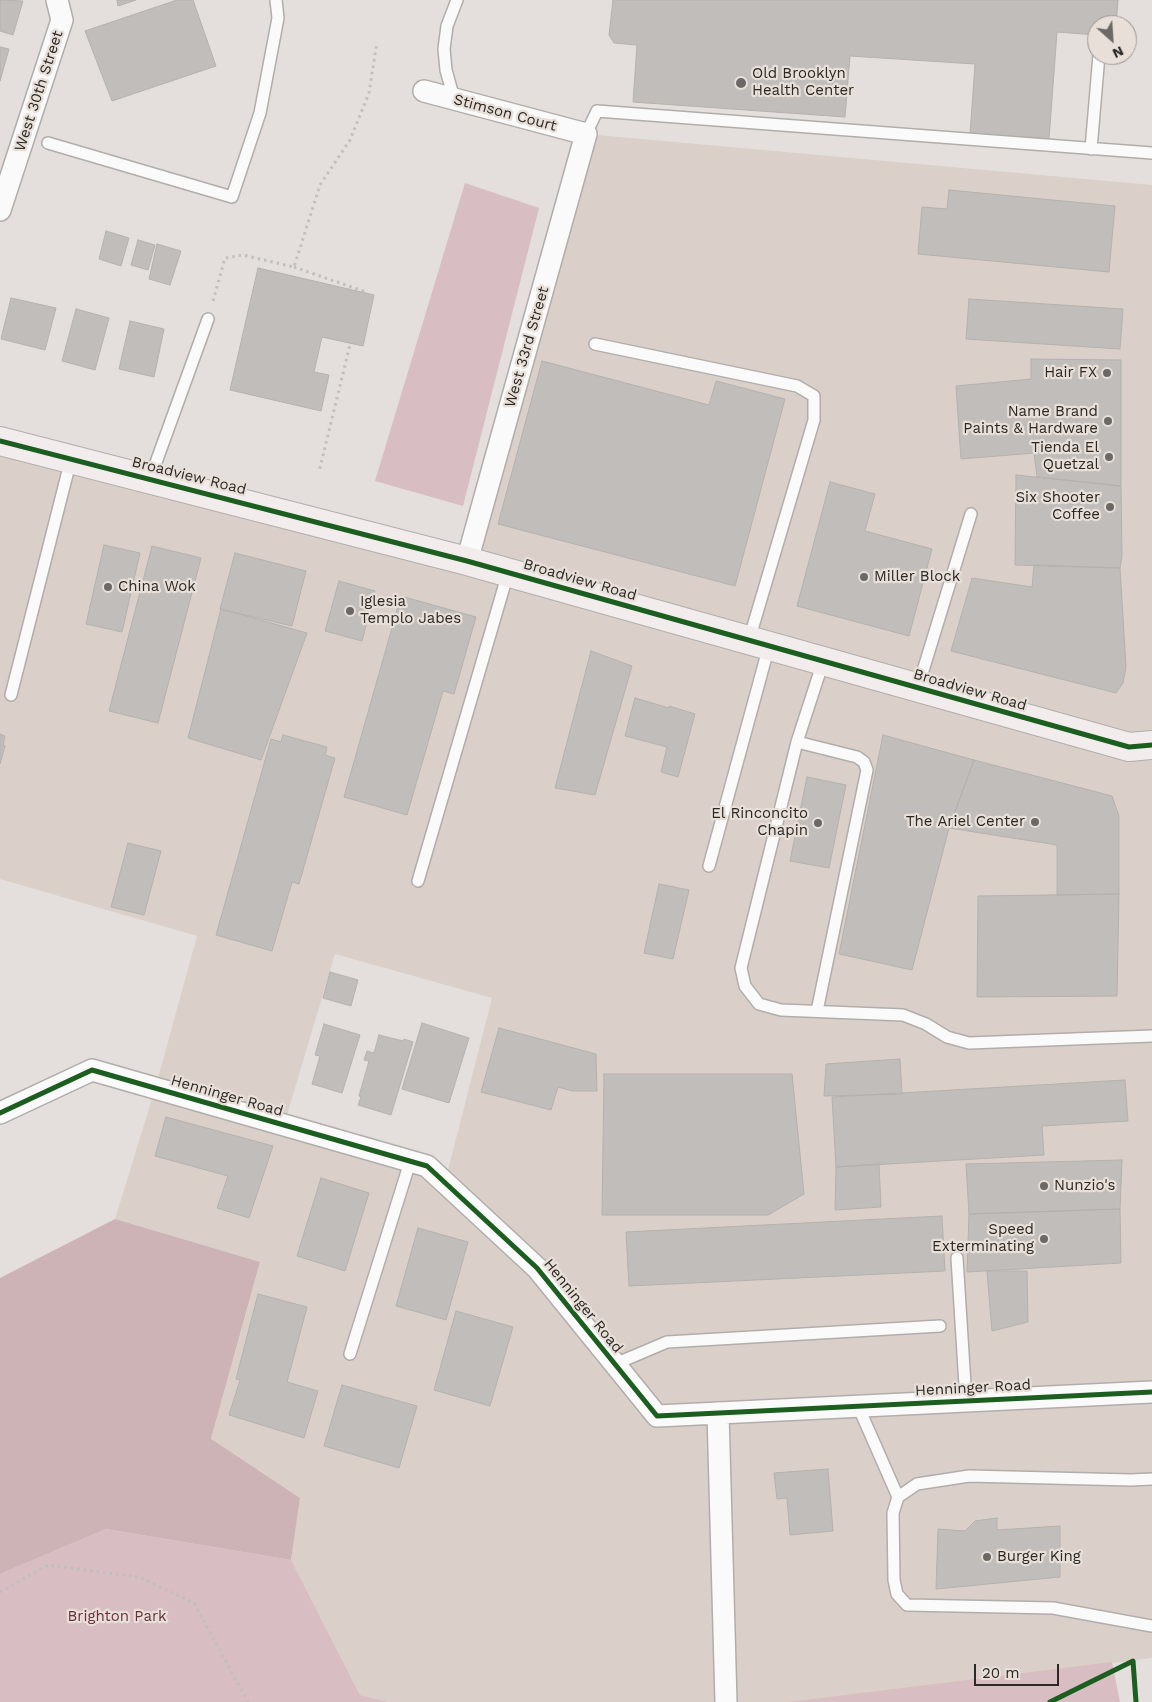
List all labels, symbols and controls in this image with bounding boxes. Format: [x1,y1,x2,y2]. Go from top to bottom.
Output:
north arrow [1087,15,1137,65]
street label: West 30th Street [11,28,67,154]
text: N [1110,43,1126,62]
place label: Old Brooklyn Health Center [752,65,854,100]
marker: Old Brooklyn Health Center [734,76,748,90]
street label: Stimson Court [451,91,559,135]
street label: West 33rd Street [501,284,553,410]
place label: Hair FX [1044,364,1097,382]
marker: Hair FX [1101,367,1113,379]
place label: Name Brand Paints & Hardware [963,403,1098,438]
marker: Name Brand Paints & Hardware [1102,415,1114,427]
place label: Tienda El Quetzal [1031,439,1099,474]
marker: Tienda El Quetzal [1103,451,1115,463]
street label: Broadview Road [130,453,248,499]
place label: Six Shooter Coffee [1016,489,1100,524]
marker: Six Shooter Coffee [1104,501,1116,513]
street label: Broadview Road [521,555,639,605]
place label: Miller Block [874,568,960,586]
marker: Miller Block [858,571,870,583]
place label: China Wok [118,578,196,596]
marker: China Wok [102,581,114,593]
place label: Iglesia Templo Jabes [360,593,461,628]
marker: Iglesia Templo Jabes [344,605,356,617]
street label: Broadview Road [911,665,1029,715]
place label: El Rinconcito Chapin [711,805,808,840]
place label: The Ariel Center [906,813,1025,831]
marker: The Ariel Center [1029,816,1041,828]
marker: El Rinconcito Chapin [812,817,824,829]
street label: Henninger Road [169,1071,285,1121]
place label: Nunzio's [1054,1177,1115,1195]
marker: Nunzio's [1038,1180,1050,1192]
place label: Speed Exterminating [932,1221,1034,1256]
marker: Speed Exterminating [1038,1233,1050,1245]
street label: Henninger Road [540,1255,626,1357]
street label: Henninger Road [915,1376,1031,1400]
place label: Burger King [997,1548,1081,1566]
marker: Burger King [981,1551,993,1563]
park label: Brighton Park [67,1608,167,1626]
scale bar [977,1654,1062,1686]
text: 20 m [982,1664,1020,1682]

